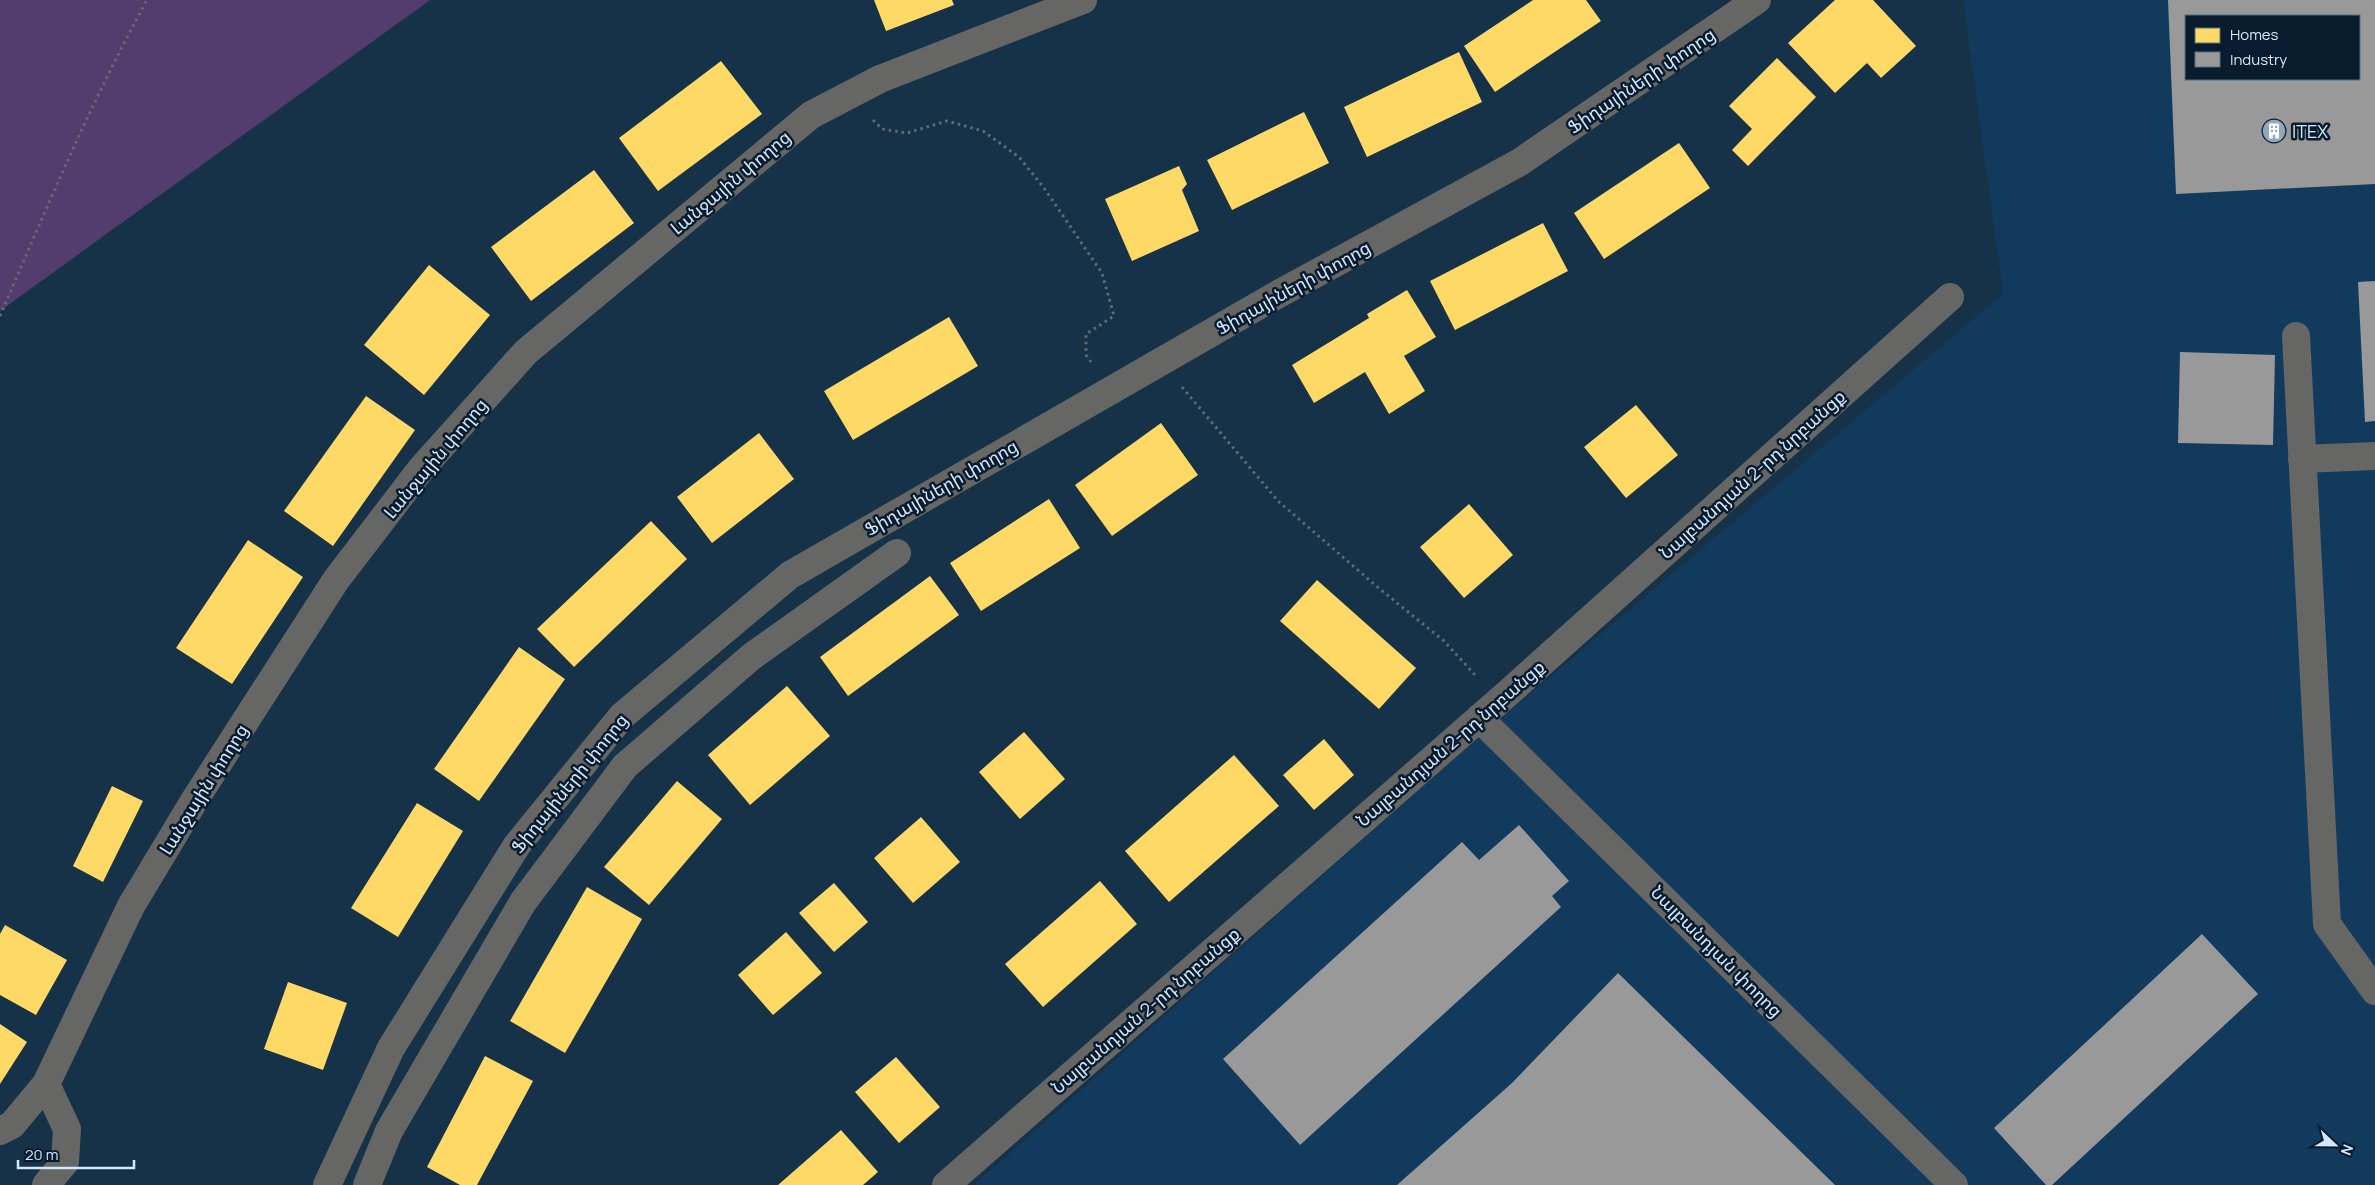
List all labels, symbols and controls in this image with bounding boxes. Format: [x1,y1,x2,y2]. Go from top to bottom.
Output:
legend [2185,15,2360,80]
street label: Ֆիդայիների փողոց [1563,22,1719,138]
text: Homes [2230,24,2279,45]
text: Industry [2230,49,2287,70]
building icon: ITEX [2261,118,2287,144]
place label: ITEX [2292,119,2328,143]
street label: Լանջային փողոց [665,125,795,239]
street label: Ֆիդայիների փողոց [1212,235,1374,339]
street label: Նալբանդյան 2-րդ նրբանցք [1654,384,1850,564]
street label: Լանջային փողոց [378,393,492,523]
street label: Ֆիդայիների փողոց [860,433,1022,541]
street label: Նալբանդյան 2-րդ նրբանցք [1351,654,1549,832]
street label: Ֆիդայիների փողոց [505,708,633,858]
street label: Լանջային փողոց [153,719,253,859]
street label: Նալբանդյան փողոց [1646,880,1788,1022]
street label: Նալբանդյան 2-րդ նրբանցք [1046,921,1244,1099]
north arrow [2310,1120,2360,1170]
scale bar [18,1138,134,1170]
text: N [2337,1142,2358,1158]
text: 20 m [25,1144,58,1165]

